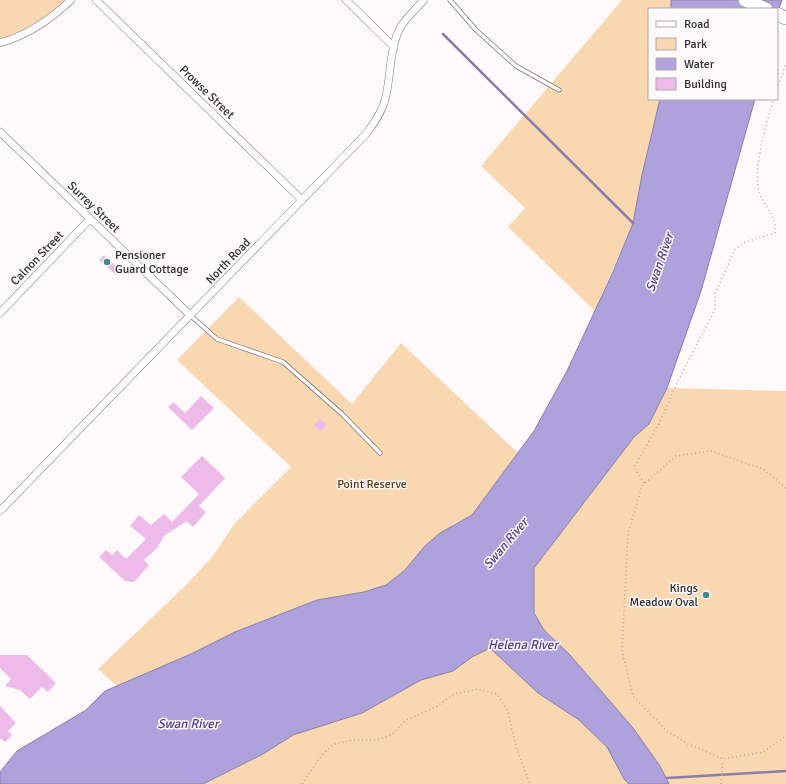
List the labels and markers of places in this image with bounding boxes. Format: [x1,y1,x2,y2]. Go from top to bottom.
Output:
place label: Pensioner Guard Cottage [115,248,189,277]
marker: Pensioner Guard Cottage [102,257,112,267]
place label: Kings Meadow Oval [630,581,698,610]
marker: Kings Meadow Oval [701,590,711,600]

